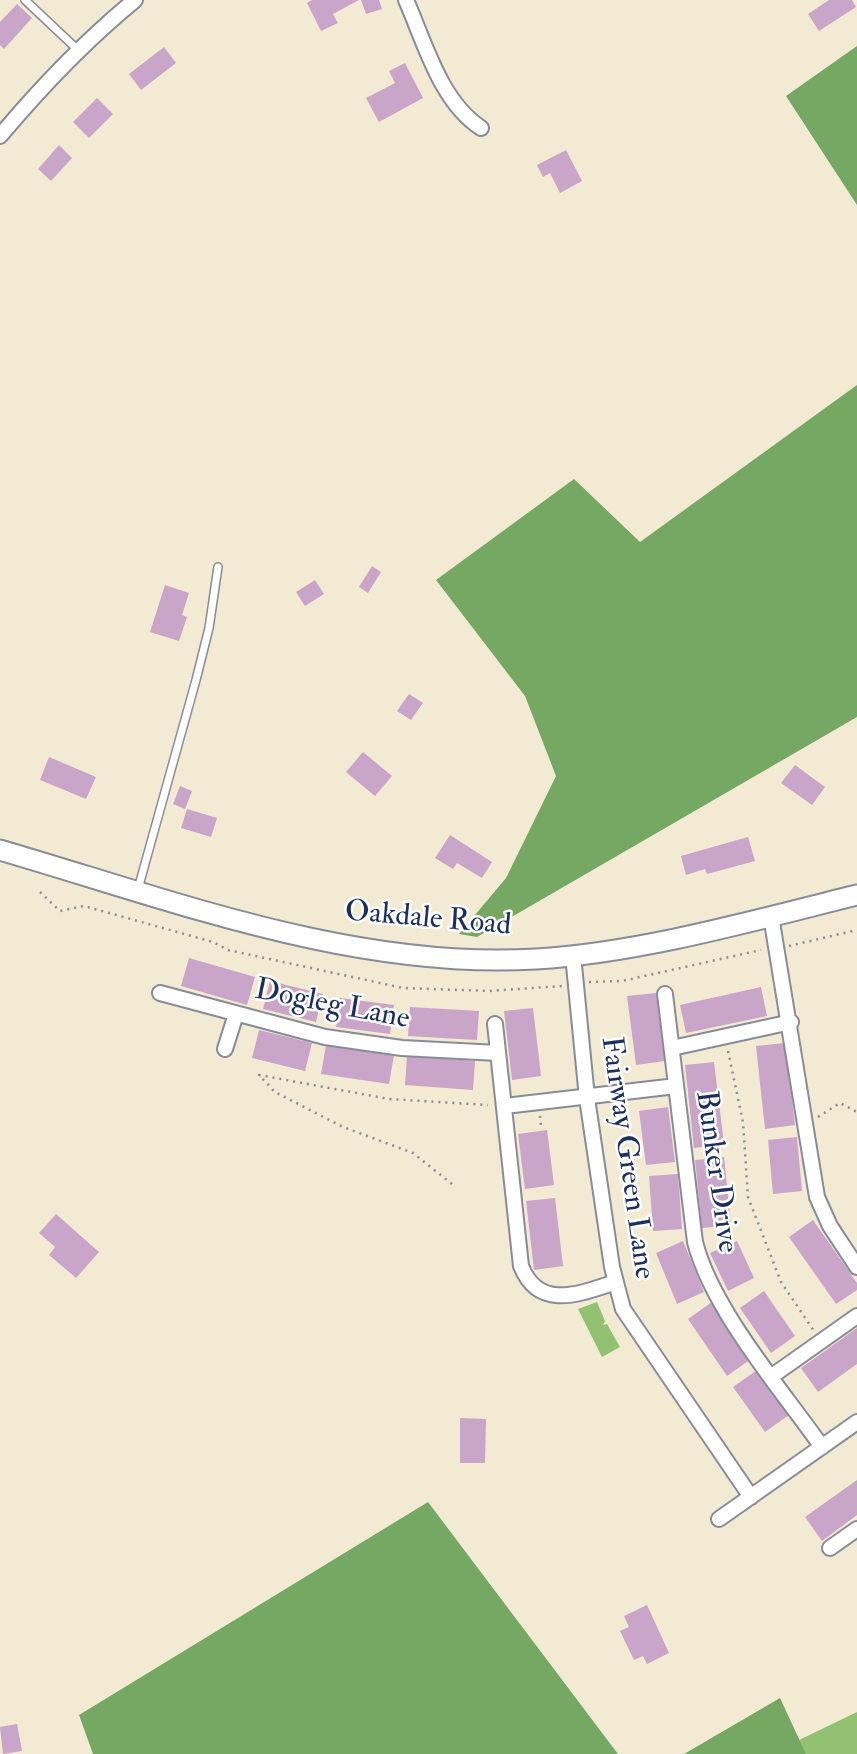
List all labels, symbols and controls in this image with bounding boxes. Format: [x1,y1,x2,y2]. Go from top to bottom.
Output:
street label: Oakdale Road [343,895,513,945]
street label: Dogleg Lane [252,973,412,1039]
street label: Fairway Green Lane [591,1034,661,1282]
street label: Bunker Drive [686,1089,744,1255]

